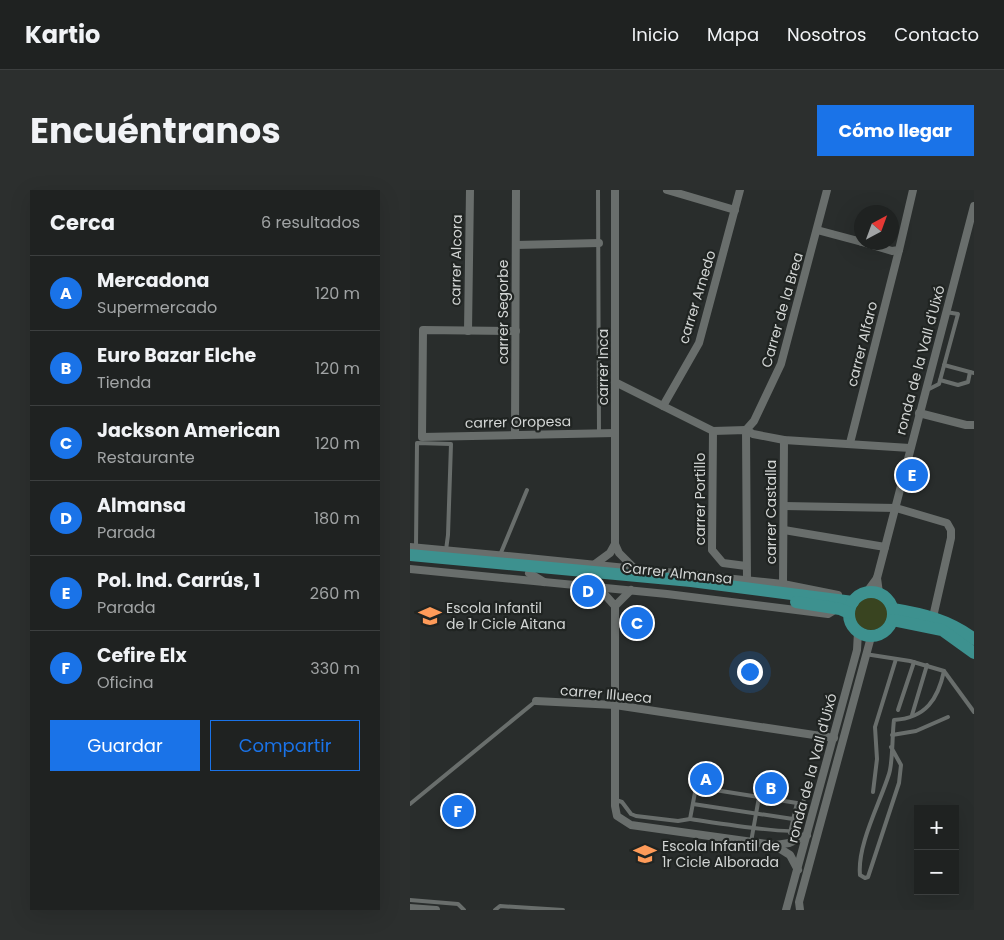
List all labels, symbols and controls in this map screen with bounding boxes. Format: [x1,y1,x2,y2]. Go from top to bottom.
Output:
text: Kartio [25,18,100,51]
text: Inicio [632,22,679,47]
text: Mapa [707,22,759,47]
text: Nosotros [787,22,866,47]
text: Contacto [894,22,979,47]
button: Cómo llegar [817,105,974,156]
text: Encuéntranos [30,106,281,155]
north arrow [854,205,899,250]
text: Cerca [50,208,115,237]
text: 6 resultados [261,211,360,234]
street label: carrer Alcora [445,214,467,306]
street label: carrer Arnedo [673,248,721,346]
street label: Carrer de la Brea [756,250,808,370]
street label: carrer Segorbe [493,259,513,364]
text: Mercadona [97,267,209,294]
text: A [60,282,72,305]
text: 120 m [315,282,360,305]
street label: ronda de la Vall d'Uixó [890,283,950,437]
text: Supermercado [97,296,217,319]
street label: carrer Alfaro [842,299,882,389]
street label: carrer Inca [593,329,613,405]
text: Euro Bazar Elche [97,342,256,369]
text: B [61,357,71,380]
text: 120 m [315,357,360,380]
text: Tienda [97,371,151,394]
street label: carrer Oropesa [465,411,571,433]
text: Jackson American [97,417,280,444]
text: C [60,432,72,455]
text: 120 m [315,432,360,455]
text: Restaurante [97,446,195,469]
street label: carrer Portillo [690,453,710,545]
pin: E [896,456,928,494]
street label: carrer Castalla [761,460,781,564]
text: Almansa [97,492,186,519]
text: D [60,507,72,530]
text: 180 m [314,507,360,530]
text: Parada [97,521,156,544]
street label: Carrer Almansa [621,557,733,589]
text: Pol. Ind. Carrús, 1 [97,567,260,594]
pin: D [572,572,604,610]
text: E [62,582,70,605]
text: 260 m [310,582,360,605]
text: Parada [97,596,156,619]
place label: Escola Infantil de 1r Cicle Aitana [446,598,566,634]
school or university icon: Escola Infantil de 1r Cicle Aitana [417,603,443,629]
pin: C [621,604,653,642]
text: Cefire Elx [97,642,187,669]
text: F [62,657,70,680]
text: 330 m [310,657,360,680]
your location [737,659,763,685]
text: Oficina [97,671,153,694]
street label: carrer Illueca [559,680,653,708]
street label: ronda de la Vall d'Uixó [782,691,842,845]
button: Guardar [50,720,200,771]
button: Compartir [210,720,360,771]
pin: A [690,760,722,798]
pin: B [755,769,787,807]
pin: F [442,792,474,830]
map controls [914,805,959,895]
button: + [914,805,959,850]
place label: Escola Infantil de 1r Cicle Alborada [662,836,780,872]
school or university icon: Escola Infantil de 1r Cicle Alborada [632,841,658,867]
button: − [914,850,959,895]

